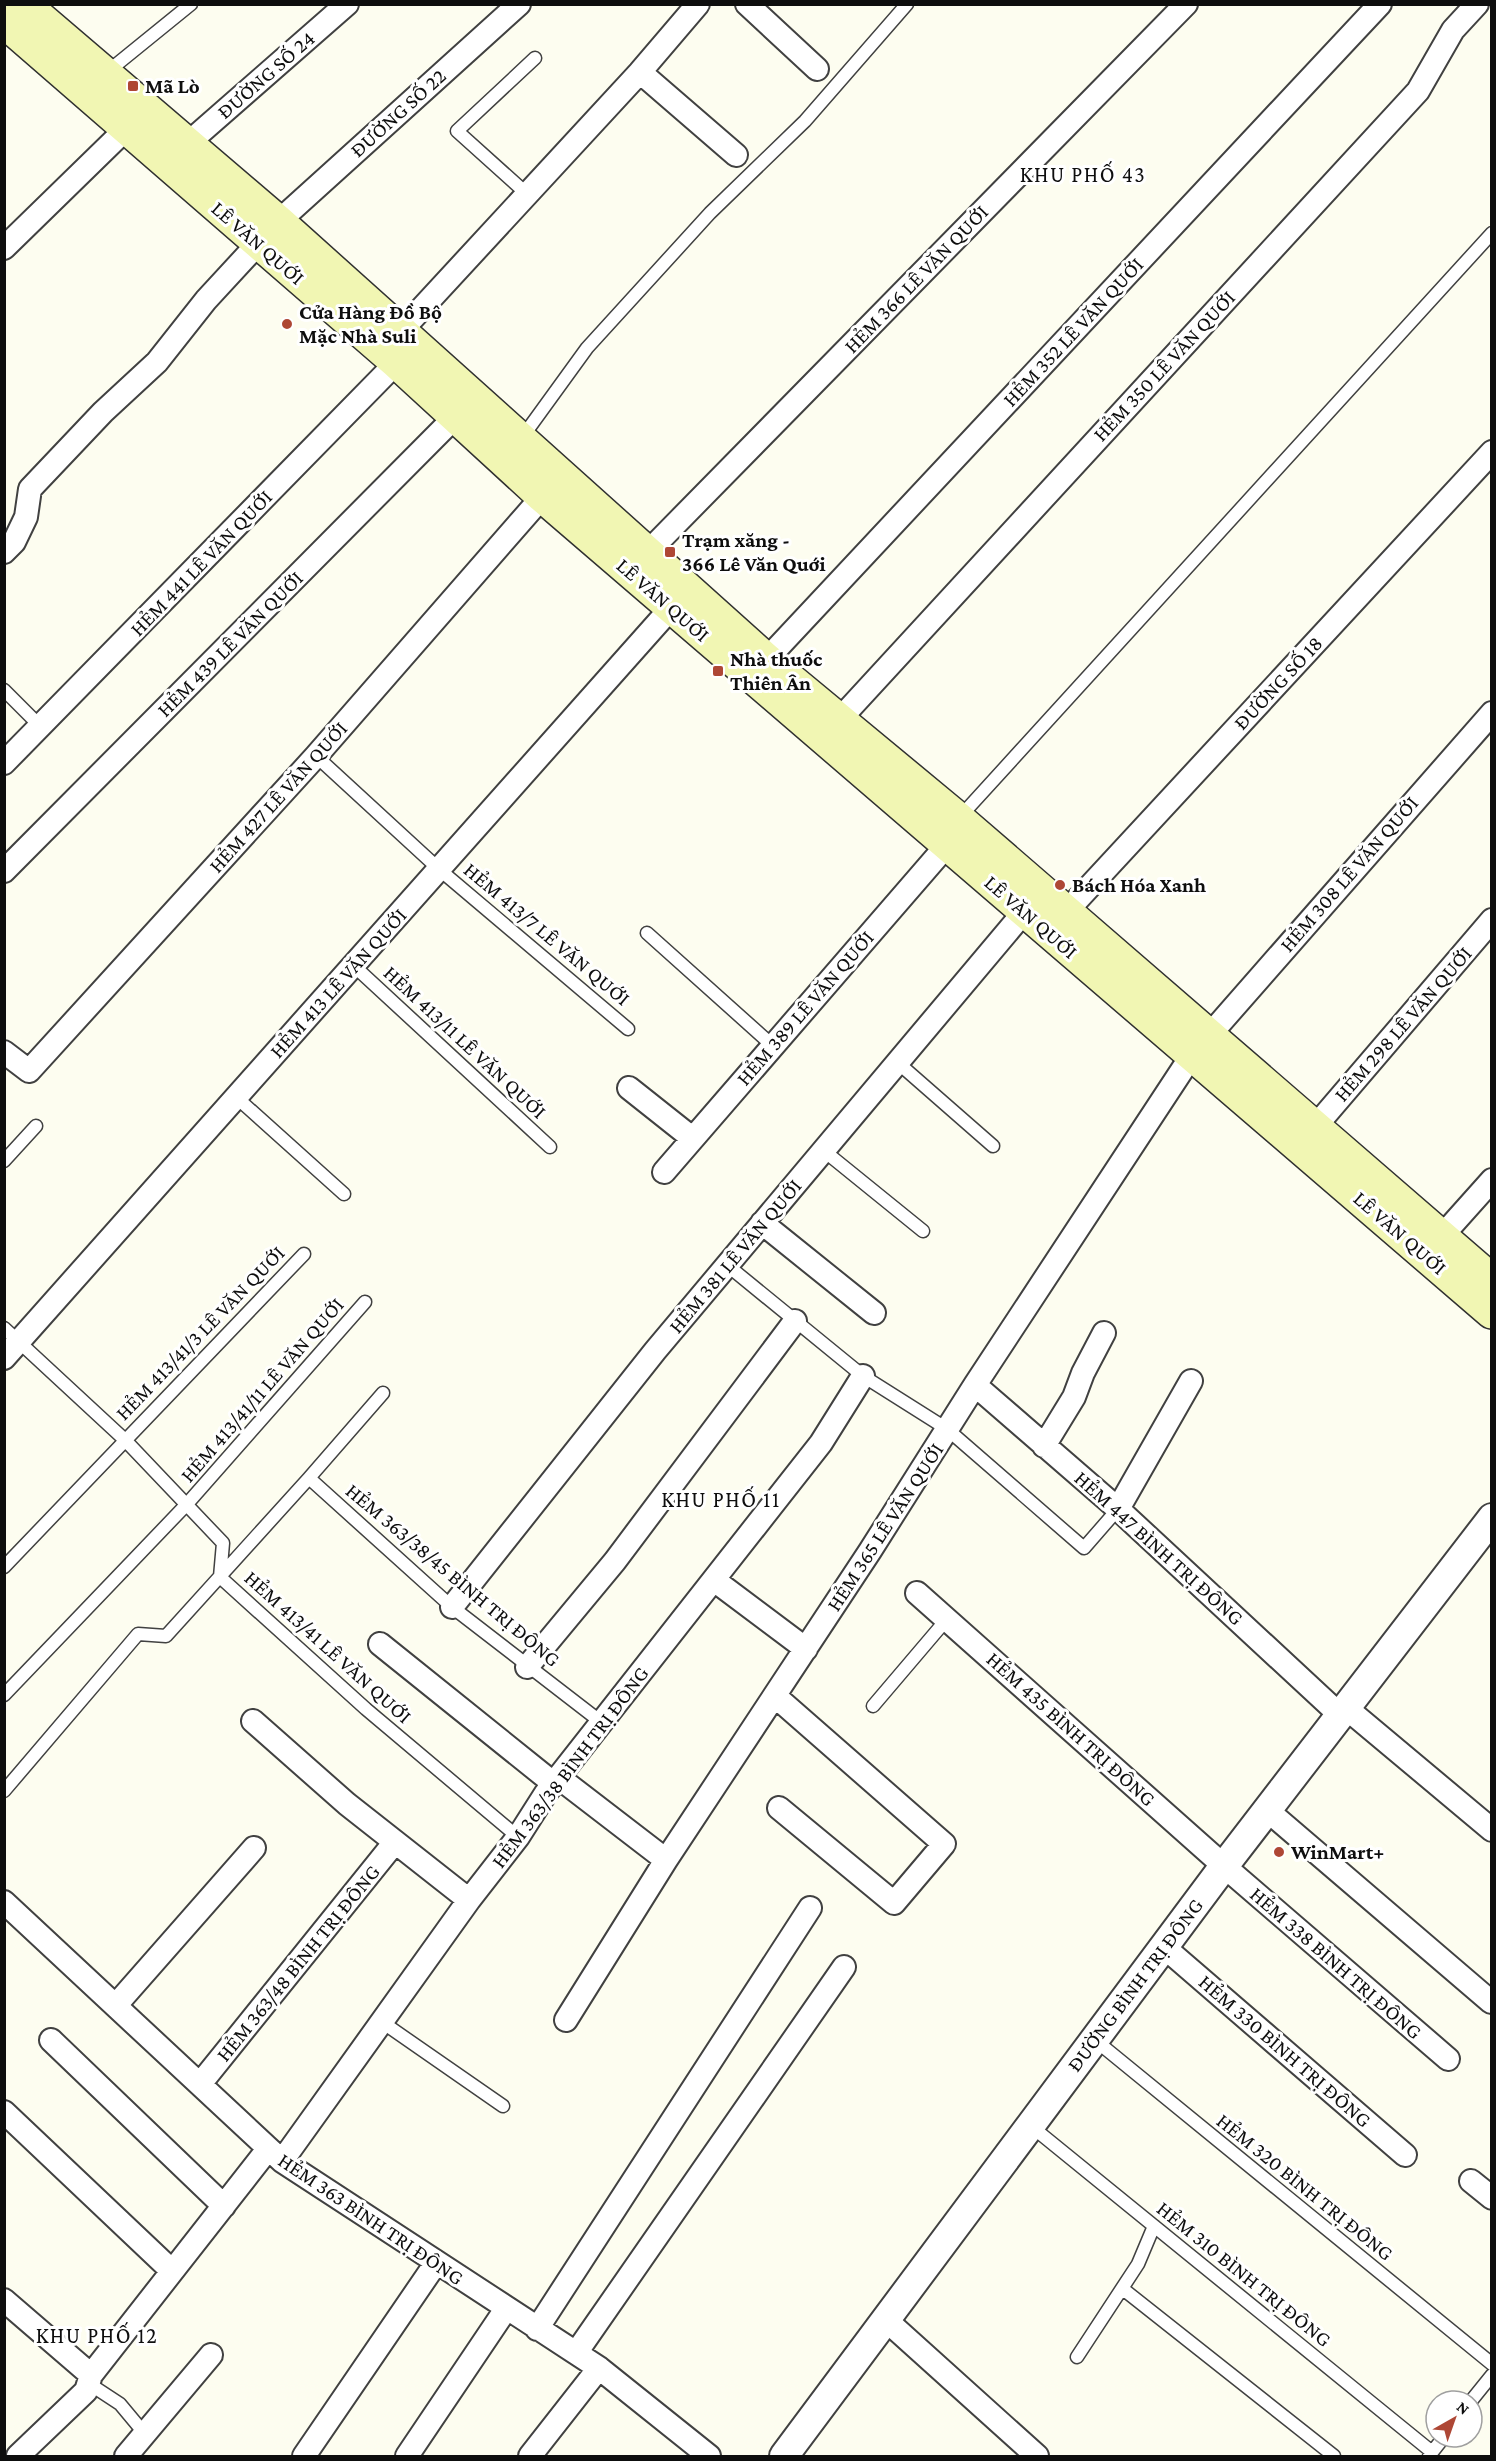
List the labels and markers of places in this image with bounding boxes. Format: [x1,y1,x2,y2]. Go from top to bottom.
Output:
place label: Mã Lò [145,74,200,98]
marker: Mã Lò [126,79,140,93]
place label: Cửa Hàng Đồ Bộ Mặc Nhà Suli [299,300,442,348]
marker: Cửa Hàng Đồ Bộ Mặc Nhà Suli [280,317,294,331]
place label: Trạm xăng - 366 Lê Văn Quới [682,528,826,576]
marker: Trạm xăng - 366 Lê Văn Quới [663,545,677,559]
place label: Nhà thuốc Thiên Ân [730,647,823,695]
marker: Nhà thuốc Thiên Ân [711,664,725,678]
place label: Bách Hóa Xanh [1072,873,1206,897]
marker: Bách Hóa Xanh [1053,878,1067,892]
place label: WinMart+ [1290,1840,1384,1864]
marker: WinMart+ [1272,1845,1286,1859]

